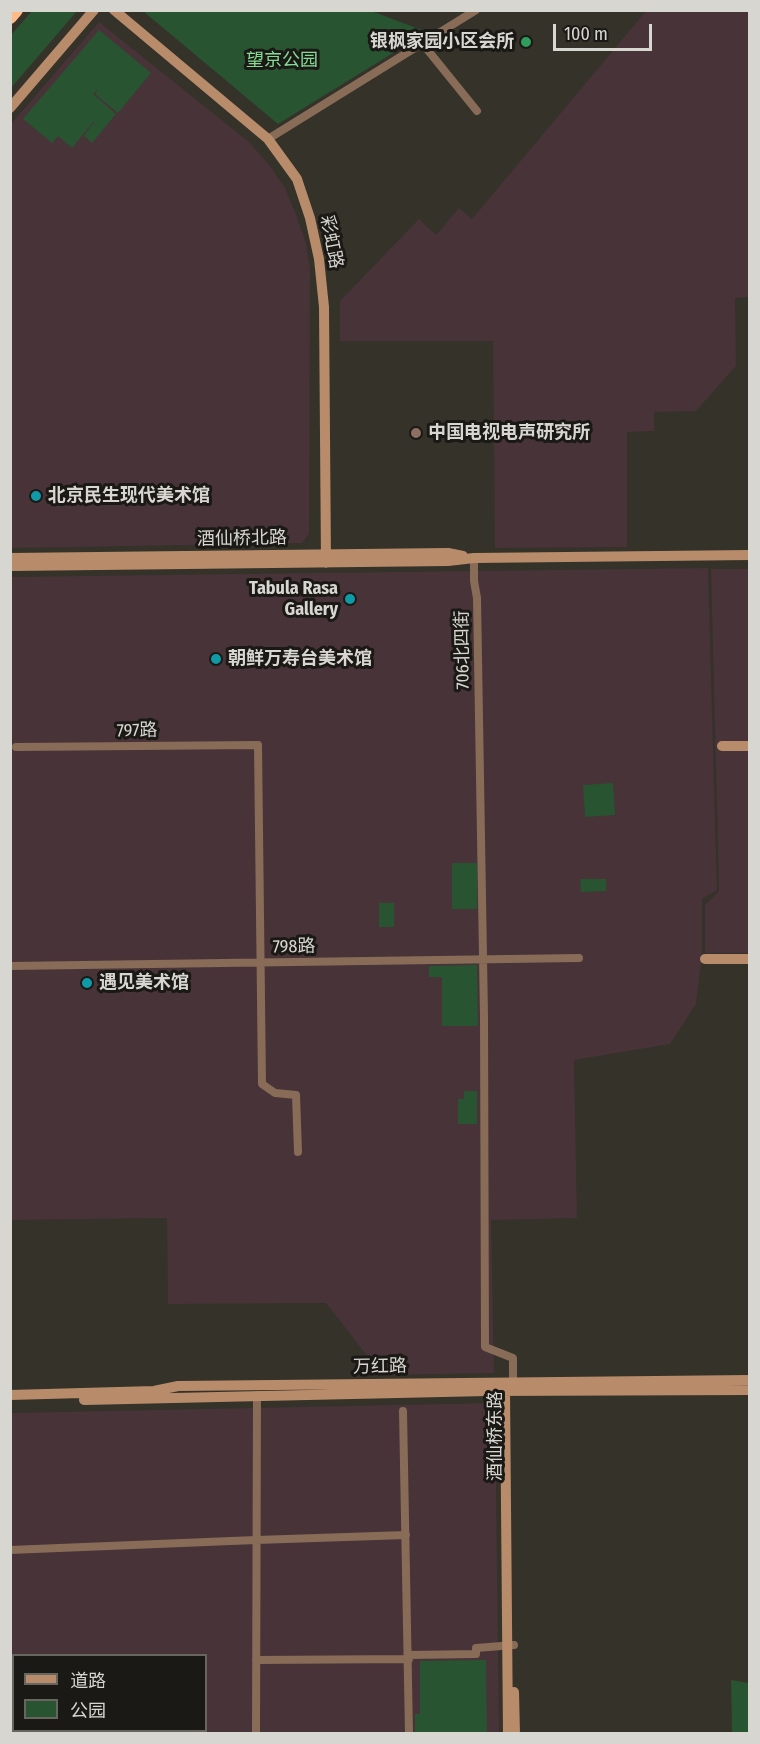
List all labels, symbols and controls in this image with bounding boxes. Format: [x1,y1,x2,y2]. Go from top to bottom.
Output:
scale bar [556,12,655,50]
text: 100 m [564,23,608,45]
place label: 银枫家园小区会所 [370,31,514,53]
marker: 银枫家园小区会所 [519,35,533,49]
park label: 望京公园 [246,50,318,72]
street label: 彩虹路 [315,213,347,271]
place label: 中国电视电声研究所 [428,422,590,444]
marker: 中国电视电声研究所 [409,426,423,440]
place label: 北京民生现代美术馆 [48,485,210,507]
marker: 北京民生现代美术馆 [29,489,43,503]
street label: 酒仙桥北路 [197,527,287,551]
place label: Tabula Rasa Gallery [249,578,338,620]
marker: Tabula Rasa Gallery [343,592,357,606]
street label: 706北四街 [452,610,474,690]
place label: 朝鲜万寿台美术馆 [228,648,372,670]
marker: 朝鲜万寿台美术馆 [209,652,223,666]
street label: 797路 [116,720,158,742]
street label: 798路 [272,936,316,958]
place label: 遇见美术馆 [99,972,189,994]
marker: 遇见美术馆 [80,976,94,990]
street label: 万红路 [353,1356,407,1378]
street label: 酒仙桥东路 [485,1391,507,1481]
legend [12,1654,207,1732]
text: 道路 [70,1670,106,1692]
text: 公园 [70,1700,106,1722]

